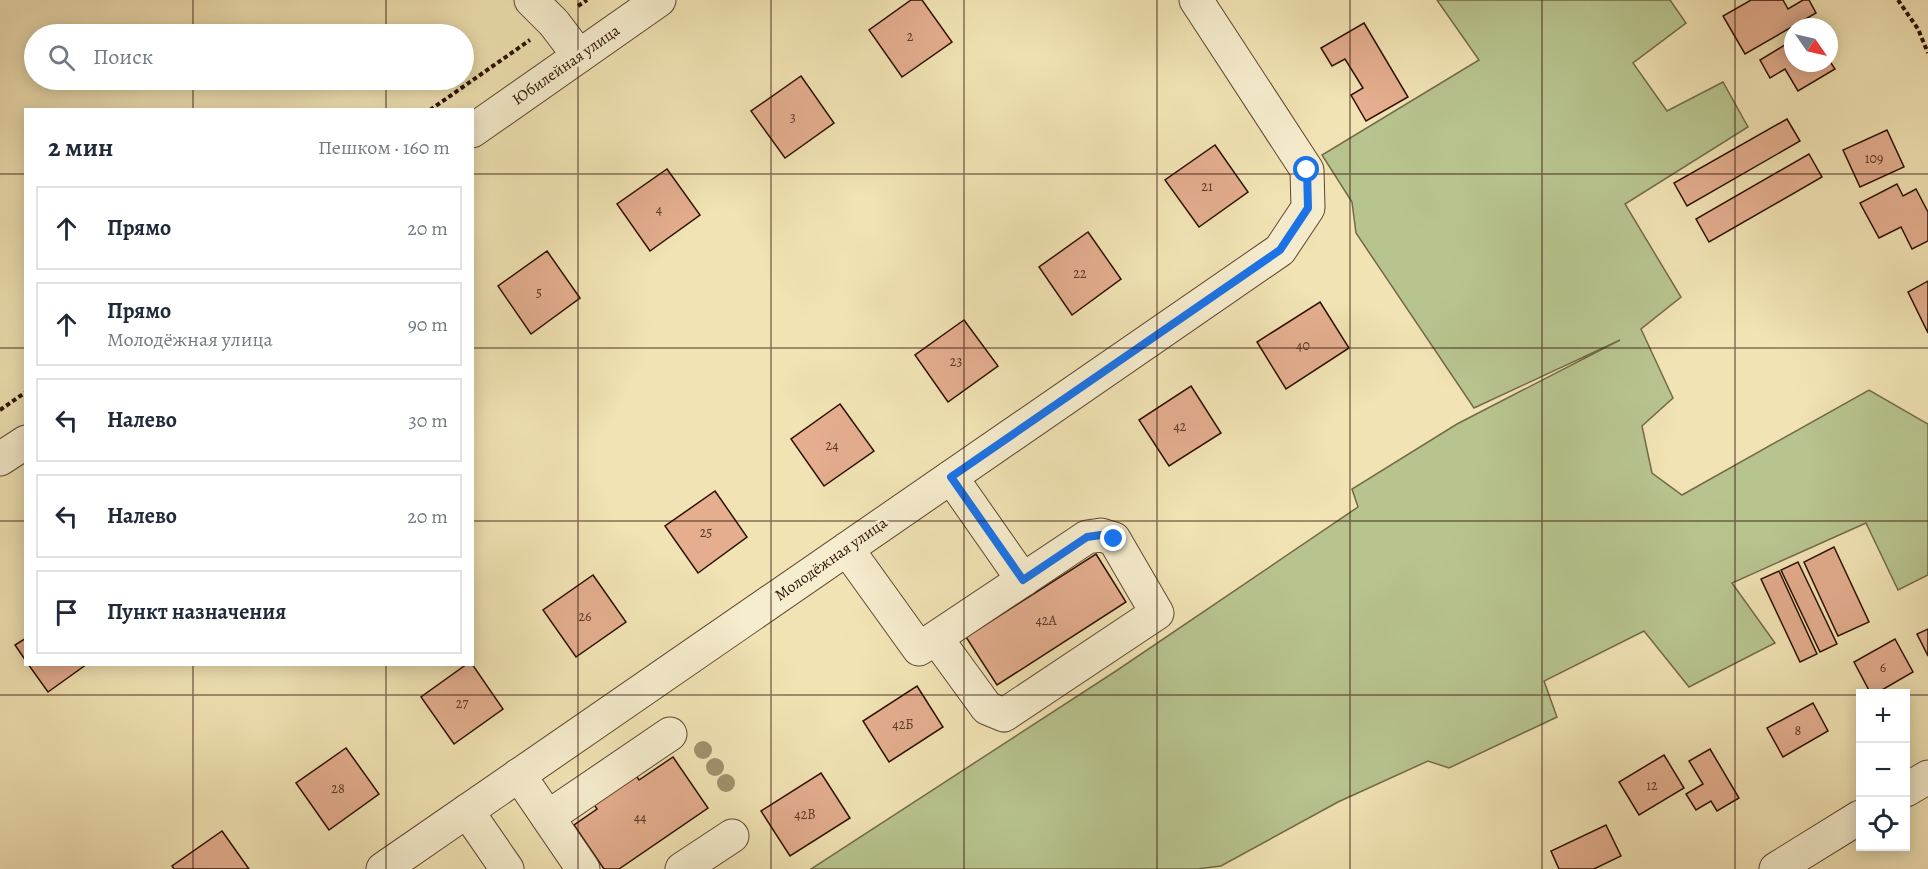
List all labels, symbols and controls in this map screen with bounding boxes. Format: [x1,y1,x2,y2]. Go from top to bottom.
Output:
north arrow [1784,18,1838,72]
street label: Юбилейная улица [508,19,625,110]
search box [24,24,474,90]
house number: 2 [907,27,914,46]
icon: search [45,41,78,74]
text: Поиск [93,42,153,72]
house number: 3 [790,108,796,127]
text: 2 мин [48,130,113,165]
text: Пешком · 160 m [318,134,450,161]
house number: 109 [1865,149,1883,168]
route start [1293,156,1319,182]
house number: 21 [1201,177,1213,196]
house number: 4 [656,200,662,219]
icon: ahead [50,212,83,245]
text: Прямо [107,213,171,243]
text: 20 m [407,215,448,242]
house number: 22 [1073,264,1087,283]
house number: 5 [536,283,542,302]
text: Прямо [107,296,171,326]
icon: ahead [50,308,83,341]
text: 90 m [408,311,448,338]
text: Молодёжная улица [107,326,273,353]
house number: 40 [1296,336,1310,355]
house number: 23 [950,352,962,371]
icon: left [50,404,83,437]
text: Налево [107,405,177,435]
text: 30 m [408,407,448,434]
house number: 42 [1174,417,1187,436]
house number: 24 [826,436,839,455]
icon: left [50,500,83,533]
text: Налево [107,501,177,531]
text: 20 m [407,503,448,530]
street label: Молодёжная улица [770,512,892,606]
house number: 25 [700,523,712,542]
route end [1100,525,1126,551]
icon: arrive [50,596,83,629]
text: Пункт назначения [107,597,286,627]
house number: 26 [578,607,592,626]
house number: 42А [1035,611,1057,630]
house number: 6 [1880,658,1886,677]
map controls [1856,689,1910,851]
button: + [1856,689,1910,743]
house number: 27 [456,694,468,713]
house number: 42Б [892,715,914,734]
house number: 8 [1795,721,1802,740]
button: − [1856,743,1910,797]
house number: 12 [1646,776,1658,795]
house number: 28 [331,779,345,798]
button: locate [1856,797,1910,851]
house number: 42В [794,805,816,824]
house number: 44 [634,808,646,827]

